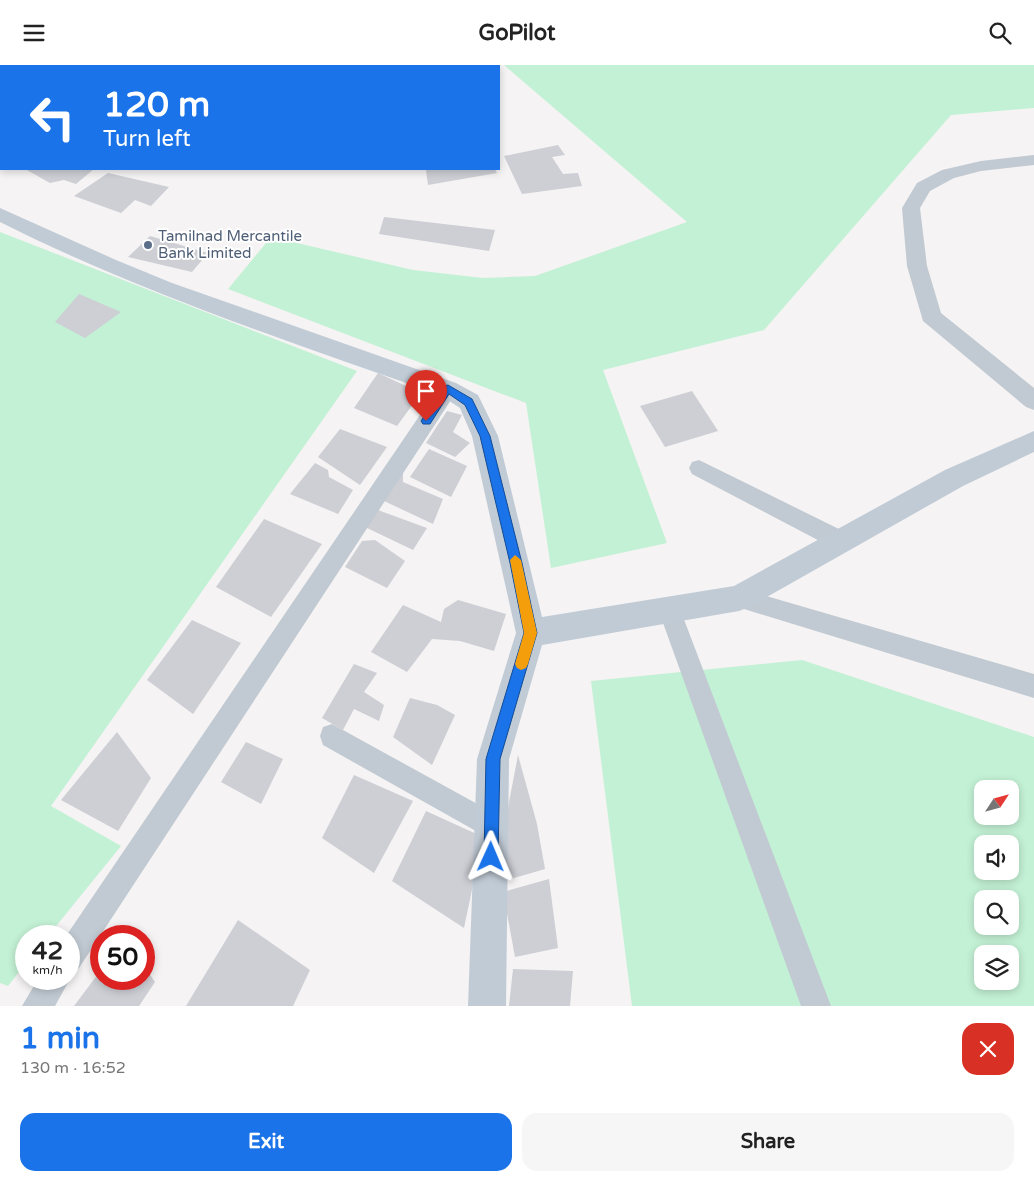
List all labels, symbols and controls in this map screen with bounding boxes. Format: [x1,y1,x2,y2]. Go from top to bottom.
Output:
icon: menu [20,19,48,47]
icon: search [986,19,1014,47]
text: GoPilot [479,20,555,46]
text: 120 m [103,84,210,126]
icon: left [20,85,85,150]
text: Turn left [103,126,191,152]
place label: Tamilnad Mercantile Bank Limited [158,227,302,262]
marker: Tamilnad Mercantile Bank Limited [142,239,154,251]
pin [405,370,447,421]
icon: arrive [412,377,440,405]
north arrow [974,780,1019,825]
map controls [974,780,1019,990]
position arrow [464,830,516,882]
button: sound [974,835,1019,880]
button: search [974,890,1019,935]
speed limit sign: 50 [90,925,155,990]
text: 42 [32,936,63,966]
button: layers [974,945,1019,990]
text: km/h [32,963,63,977]
text: 1 min [20,1020,100,1057]
button: close [962,1023,1014,1075]
text: 130 m · 16:52 [20,1058,126,1078]
button: Exit [20,1113,512,1171]
button: Share [522,1113,1014,1171]

